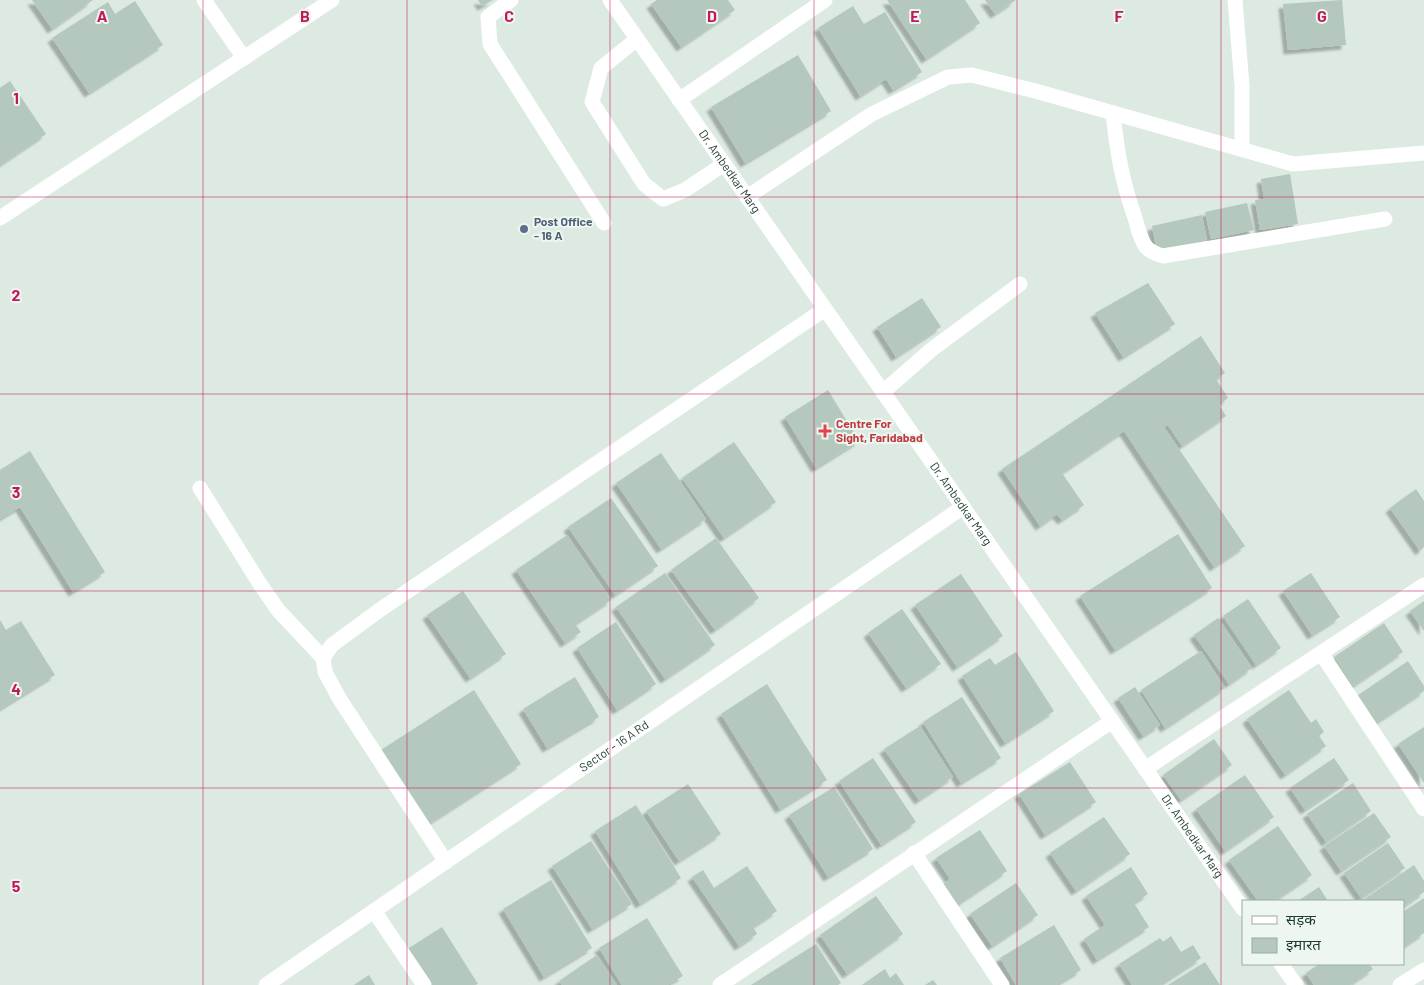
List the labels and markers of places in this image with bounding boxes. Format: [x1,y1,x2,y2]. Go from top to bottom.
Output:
place label: Post Office - 16 A [534,214,593,242]
marker: Post Office - 16 A [518,223,530,235]
place label: Centre For Sight, Faridabad [836,416,923,444]
marker: Centre For Sight, Faridabad [818,424,832,438]

